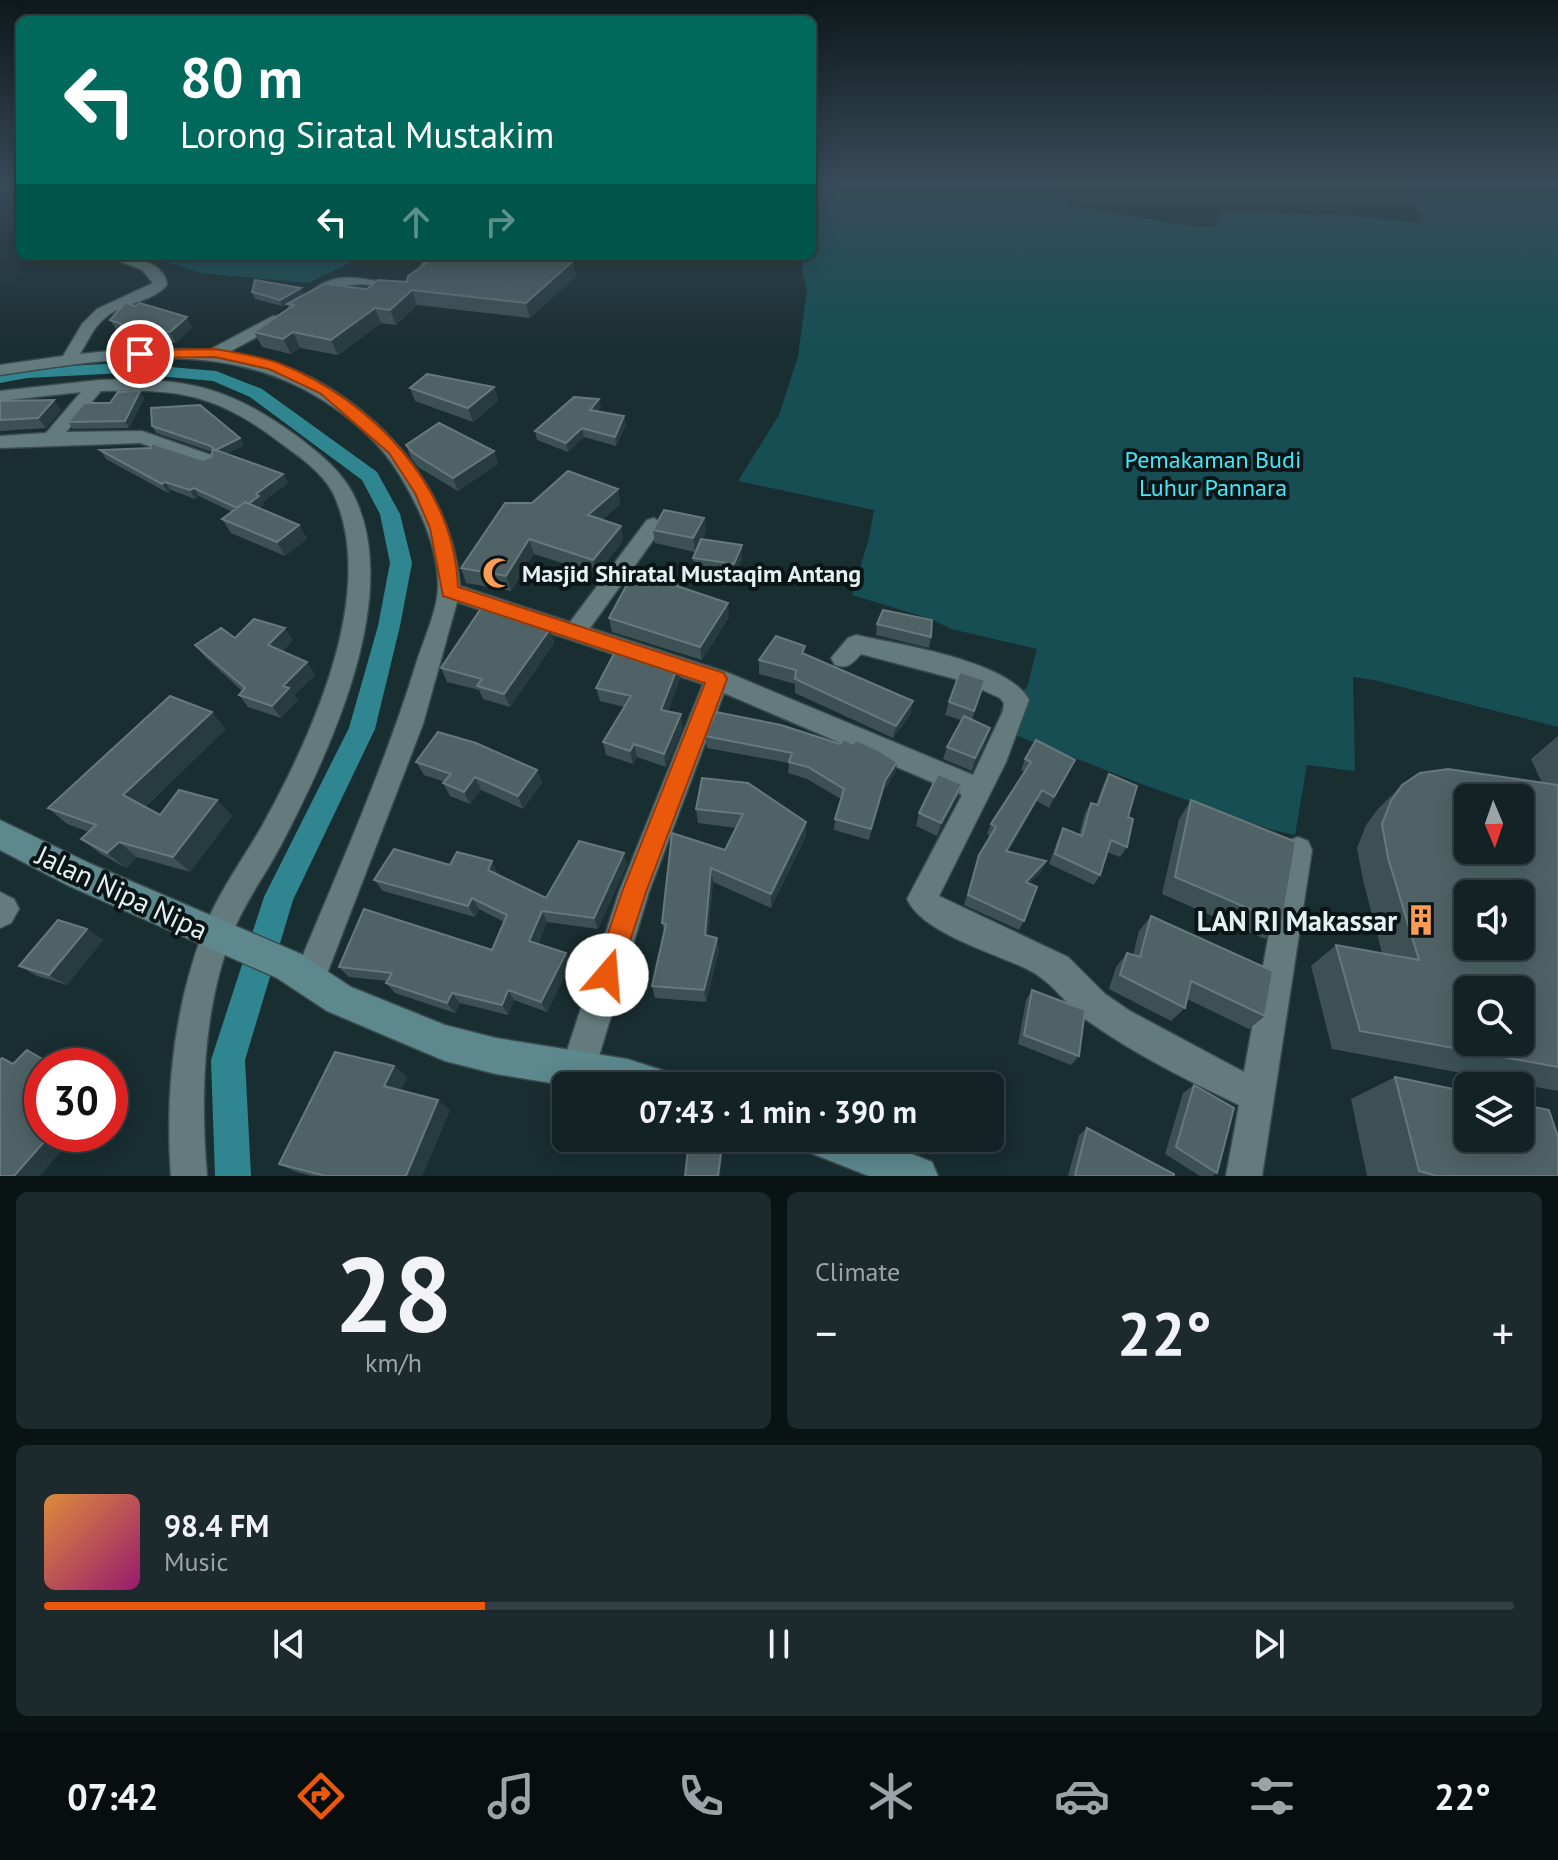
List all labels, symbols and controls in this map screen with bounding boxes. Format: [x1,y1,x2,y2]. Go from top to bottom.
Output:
text: 80 m [180,41,303,113]
icon: left [48,48,152,152]
text: Lorong Siratal Mustakim [180,111,554,158]
icon: left [310,200,354,244]
icon: ahead [394,200,438,244]
icon: right [478,200,522,244]
pin [106,320,174,388]
icon: arrive [118,332,162,376]
park label: Pemakaman Budi Luhur Pannara [1125,444,1301,503]
mosque icon: Masjid Shiratal Mustaqim Antang [481,556,515,590]
place label: Masjid Shiratal Mustaqim Antang [522,558,861,589]
north arrow [1454,784,1534,864]
map controls [1454,784,1534,1152]
street label: Jalan Nipa Nipa [29,836,214,948]
button: sound [1454,880,1534,960]
place label: LAN RI Makassar [1197,902,1397,939]
building icon: LAN RI Makassar [1404,903,1438,937]
position arrow [565,933,649,1017]
button: search [1454,976,1534,1056]
speed limit sign: 30 [24,1048,128,1152]
button: layers [1454,1072,1534,1152]
text: 07:43 · 1 min · 390 m [639,1092,917,1131]
text: 28 [335,1226,452,1361]
text: Climate [815,1255,900,1288]
text: 22° [1117,1294,1212,1372]
text: − [815,1304,837,1361]
text: + [1492,1304,1514,1361]
text: km/h [365,1346,422,1379]
text: 98.4 FM [164,1506,269,1545]
text: Music [164,1545,228,1578]
icon: previous [267,1622,311,1666]
icon: pause [757,1622,801,1666]
icon: next [1247,1622,1291,1666]
icon: directions [293,1768,349,1824]
icon: music [483,1768,539,1824]
icon: phone [673,1768,729,1824]
icon: climate [863,1768,919,1824]
icon: car [1054,1768,1110,1824]
icon: filters [1244,1768,1300,1824]
text: 07:42 [67,1773,158,1820]
text: 22° [1434,1773,1491,1820]

